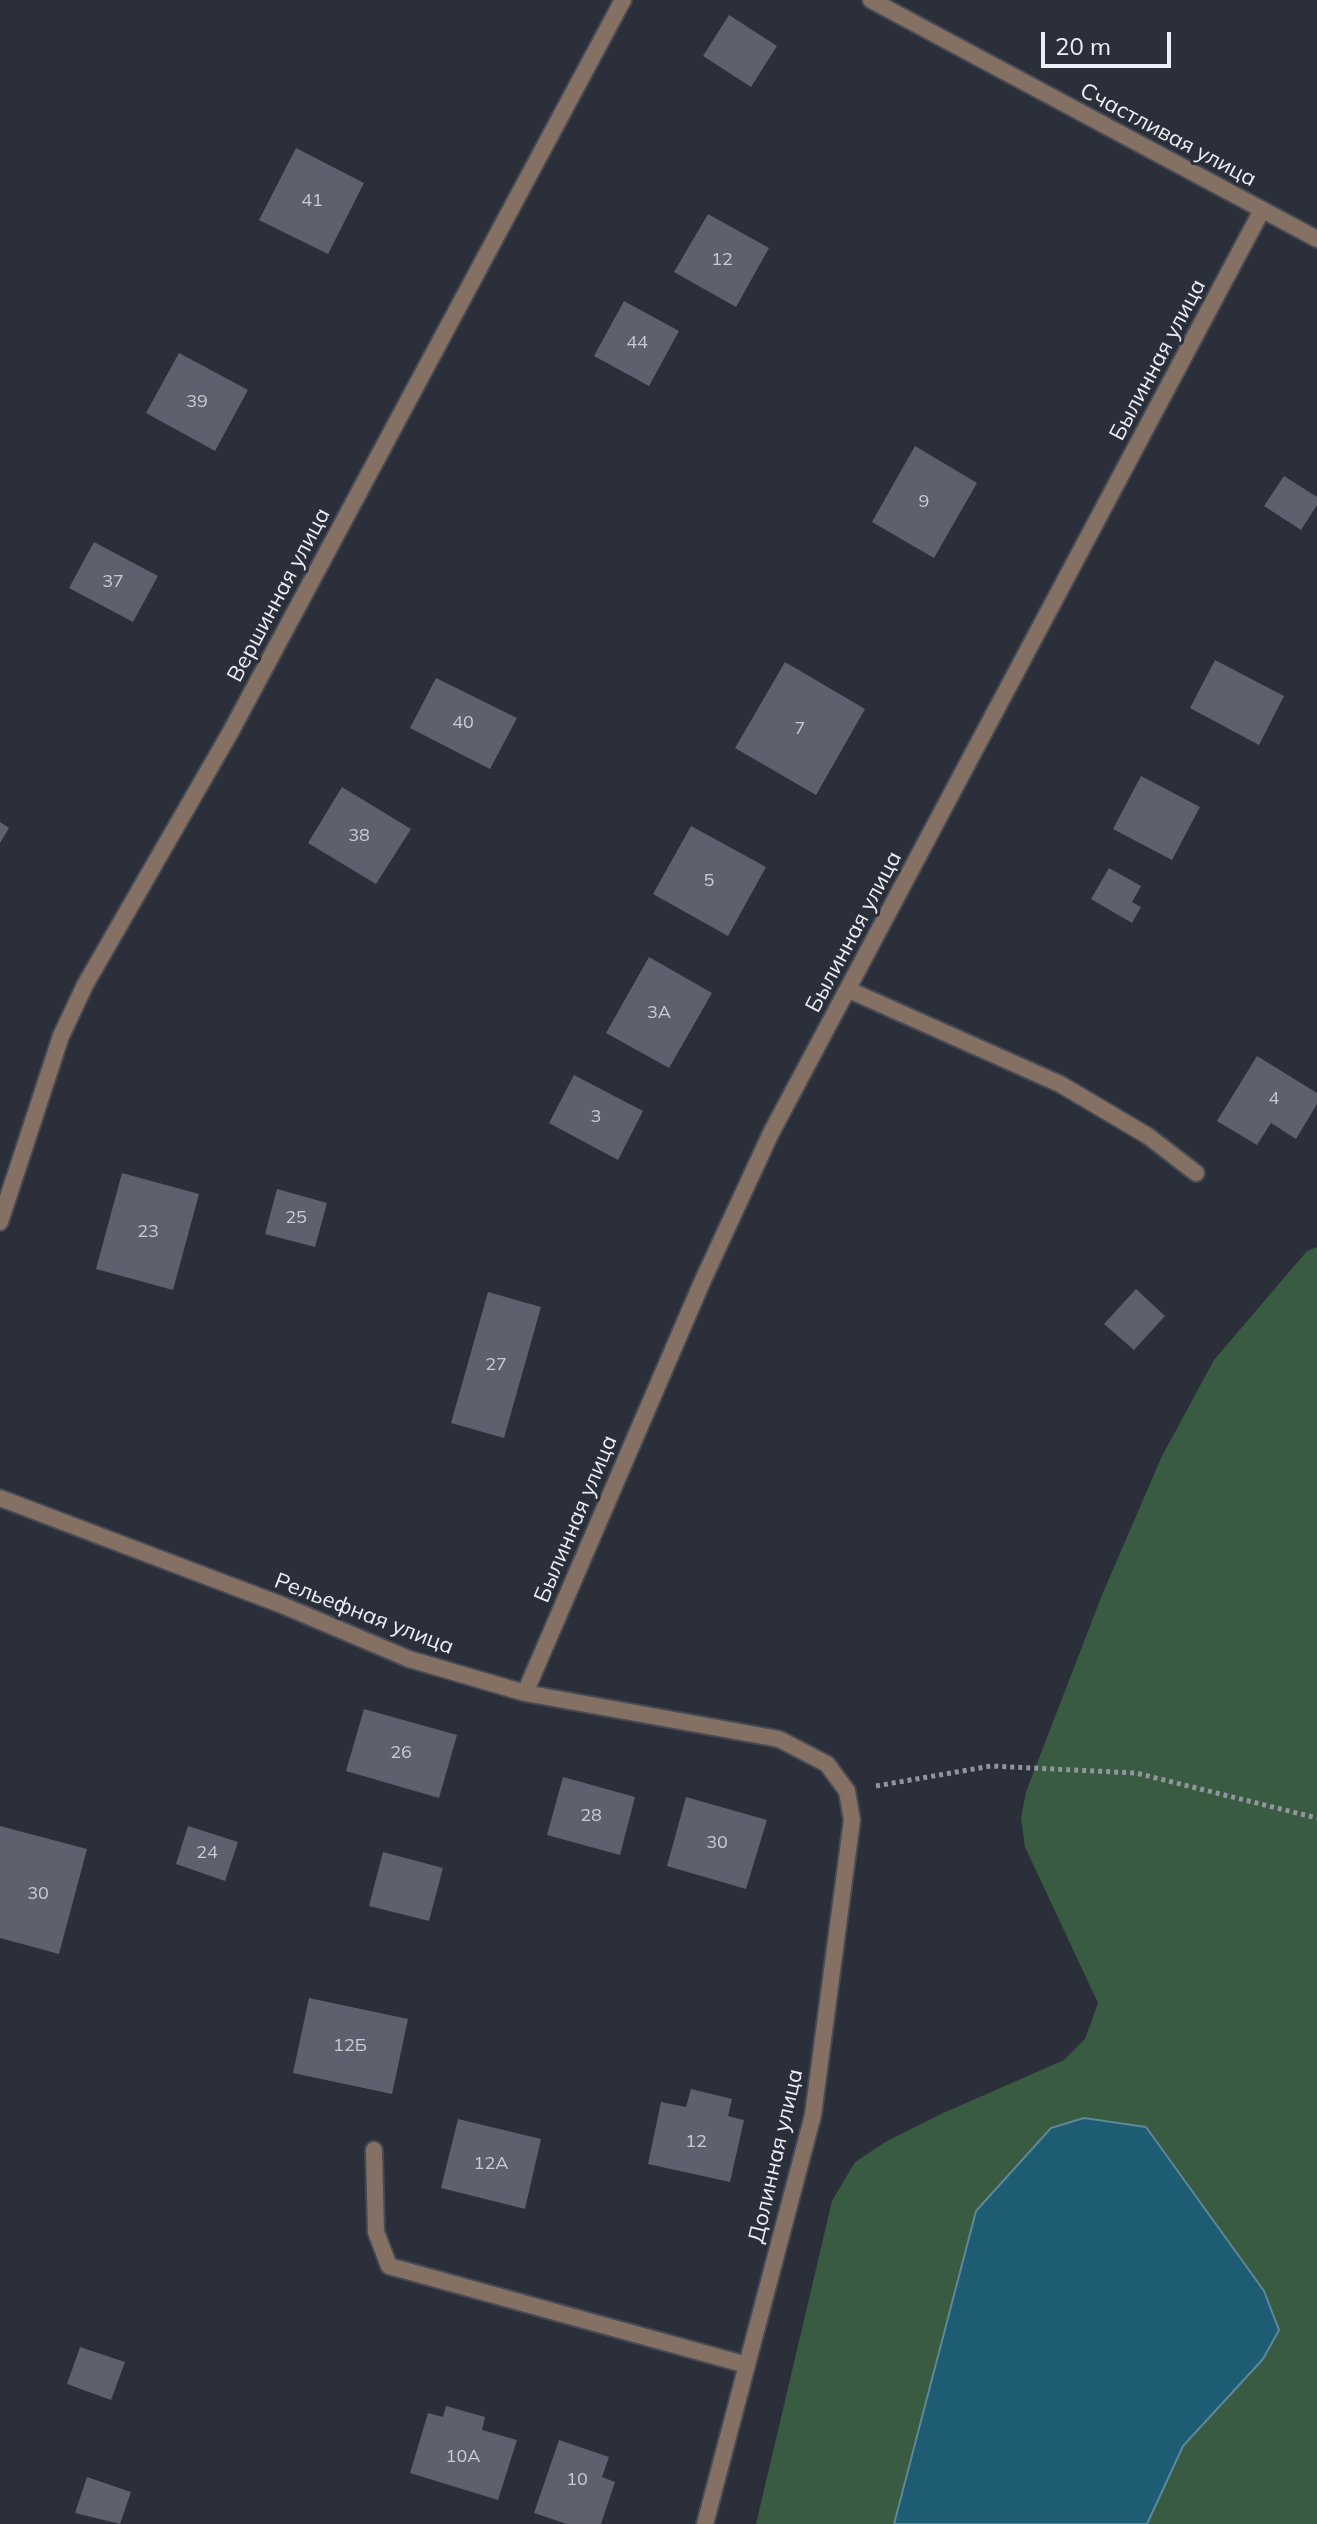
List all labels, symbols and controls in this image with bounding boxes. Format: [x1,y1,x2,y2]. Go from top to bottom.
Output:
scale bar [1045,16,1175,66]
text: 20 m [1055,31,1111,61]
street label: Счастливая улица [1075,77,1261,193]
house number: 41 [301,190,323,212]
house number: 12 [711,249,733,271]
street label: Былинная улица [1104,275,1212,445]
house number: 44 [626,332,648,354]
house number: 39 [186,391,208,413]
house number: 9 [919,491,929,513]
street label: Вершинная улица [222,503,336,687]
house number: 37 [102,571,124,593]
house number: 40 [452,712,474,734]
house number: 7 [795,718,805,740]
house number: 38 [348,825,370,847]
street label: Былинная улица [800,847,908,1017]
house number: 5 [704,870,714,892]
house number: 3А [647,1002,671,1024]
house number: 4 [1269,1088,1279,1110]
house number: 3 [591,1106,601,1128]
house number: 25 [285,1207,307,1229]
house number: 23 [137,1221,159,1243]
house number: 27 [485,1354,507,1376]
street label: Былинная улица [529,1431,623,1607]
street label: Рельефная улица [271,1568,457,1660]
house number: 26 [390,1742,412,1764]
house number: 28 [580,1805,602,1827]
house number: 30 [706,1832,728,1854]
house number: 24 [196,1842,218,1864]
house number: 30 [27,1883,49,1905]
house number: 12Б [333,2035,367,2057]
street label: Долинная улица [743,2066,809,2246]
house number: 12 [685,2131,707,2153]
house number: 12А [474,2153,508,2175]
house number: 10А [446,2446,480,2468]
house number: 10 [566,2469,588,2491]

